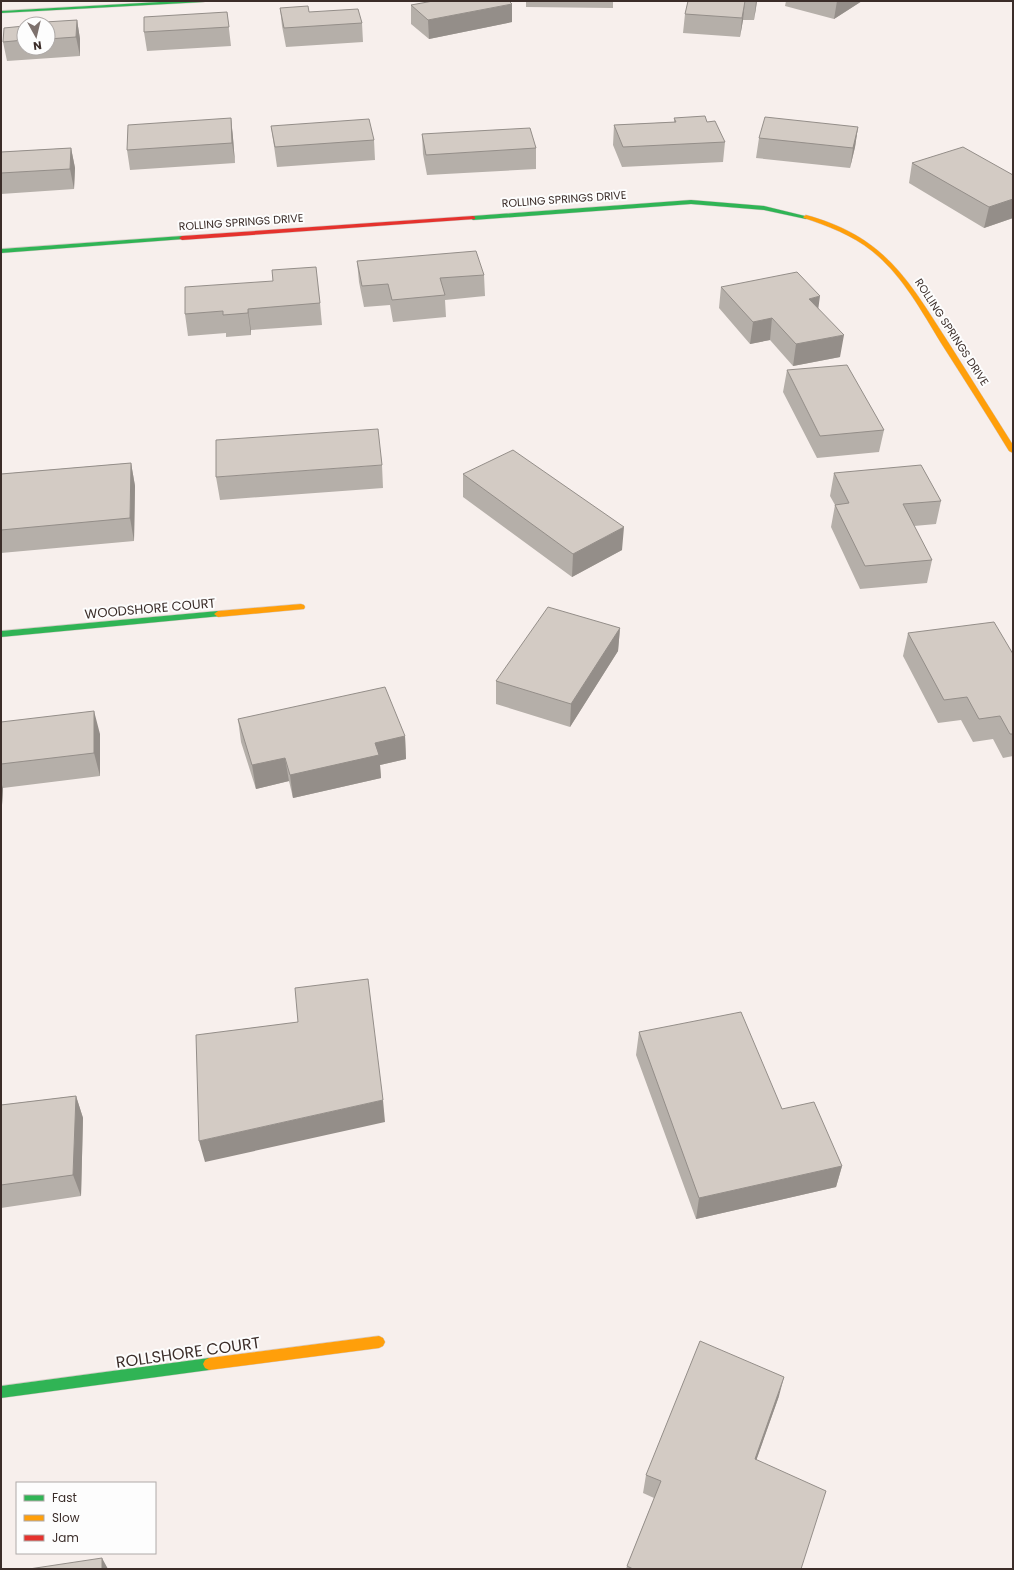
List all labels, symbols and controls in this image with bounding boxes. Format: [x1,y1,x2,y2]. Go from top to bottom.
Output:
north arrow [16,16,56,56]
text: N [32,37,43,54]
street label: ROLLING SPRINGS DRIVE [501,187,627,211]
street label: ROLLING SPRINGS DRIVE [178,210,304,234]
street label: ROLLING SPRINGS DRIVE [911,275,993,389]
street label: WOODSHORE COURT [84,593,216,624]
street label: ROLLSHORE COURT [114,1331,262,1374]
legend [16,1482,156,1554]
text: Fast [52,1489,77,1506]
text: Slow [52,1509,80,1526]
text: Jam [52,1529,79,1546]

